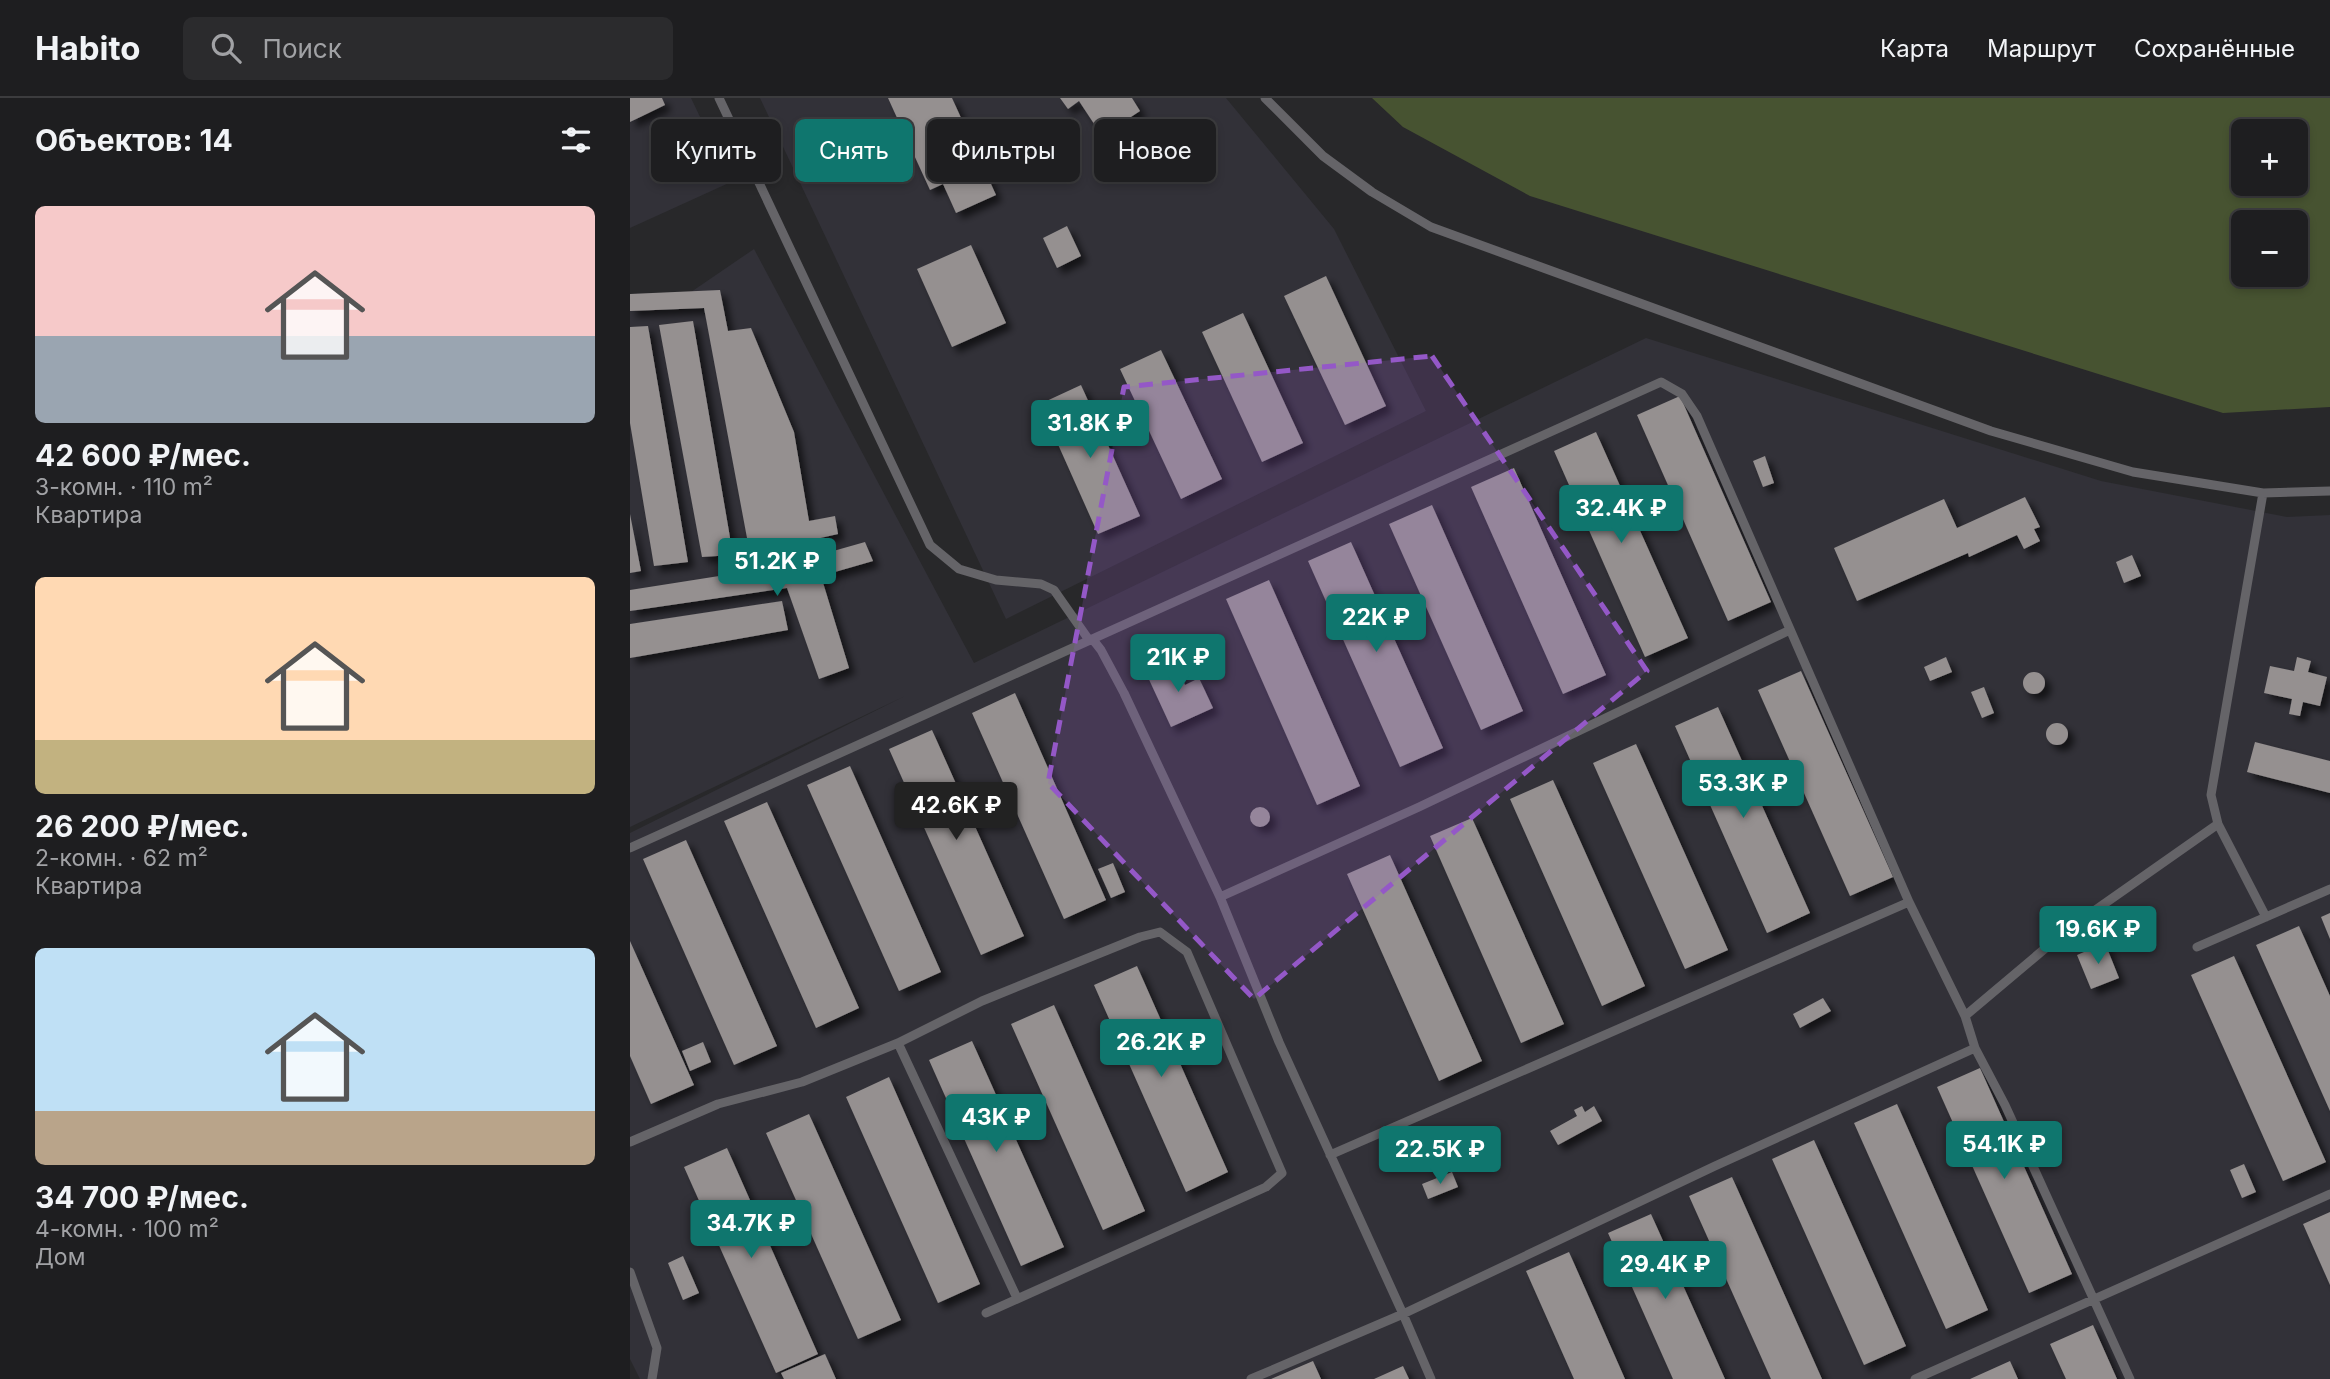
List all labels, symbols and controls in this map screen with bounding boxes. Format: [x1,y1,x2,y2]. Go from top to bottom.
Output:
search box [183,17,673,80]
text: Habito [35,28,141,68]
icon: search [207,29,245,67]
text: Поиск [263,33,342,64]
text: Карта [1880,34,1949,63]
text: Маршрут [1987,34,2096,63]
text: Сохранённые [2134,34,2295,63]
chip: Купить [651,119,781,182]
chip: Снять [795,119,913,182]
chip: Фильтры [927,119,1080,182]
chip: Новое [1094,119,1216,182]
map controls [2231,119,2308,287]
button: + [2231,119,2308,196]
icon: filters [557,121,595,159]
text: Объектов: 14 [35,122,233,158]
button: − [2231,210,2308,287]
icon: home [252,252,378,378]
pin: 31.8K ₽ [1025,400,1155,460]
text: 31.8K ₽ [1047,409,1133,437]
text: 42 600 ₽/мес. [35,437,251,473]
text: 3-комн. · 110 m² [35,473,213,501]
pin: 32.4K ₽ [1556,486,1686,545]
text: 32.4K ₽ [1575,494,1667,522]
text: Квартира [35,501,142,529]
pin: 51.2K ₽ [712,538,842,598]
text: 51.2K ₽ [734,547,820,575]
pin: 22K ₽ [1327,594,1425,654]
text: 22K ₽ [1342,603,1410,631]
icon: home [252,623,378,749]
pin: 21K ₽ [1129,634,1227,694]
text: 21K ₽ [1146,643,1210,671]
pin: 53.3K ₽ [1678,760,1808,820]
text: 53.3K ₽ [1698,769,1788,797]
pin: 42.6K ₽ [891,782,1021,842]
text: 42.6K ₽ [910,791,1002,819]
text: 26 200 ₽/мес. [35,808,250,844]
text: 2-комн. · 62 m² [35,844,208,872]
text: Квартира [35,872,142,900]
pin: 19.6K ₽ [2033,906,2163,966]
text: 19.6K ₽ [2055,915,2141,943]
icon: home [252,994,378,1120]
pin: 26.2K ₽ [1096,1020,1226,1079]
text: 26.2K ₽ [1116,1028,1206,1056]
pin: 43K ₽ [947,1094,1045,1154]
text: 43K ₽ [961,1103,1031,1131]
pin: 54.1K ₽ [1939,1122,2069,1181]
pin: 22.5K ₽ [1375,1126,1505,1186]
text: 54.1K ₽ [1962,1130,2046,1158]
text: 22.5K ₽ [1395,1135,1485,1163]
text: 34 700 ₽/мес. [35,1179,249,1215]
pin: 34.7K ₽ [686,1200,816,1260]
text: 34.7K ₽ [706,1209,796,1237]
text: 4-комн. · 100 m² [35,1215,219,1243]
pin: 29.4K ₽ [1600,1242,1730,1301]
text: Дом [35,1243,85,1271]
text: 29.4K ₽ [1619,1250,1711,1278]

